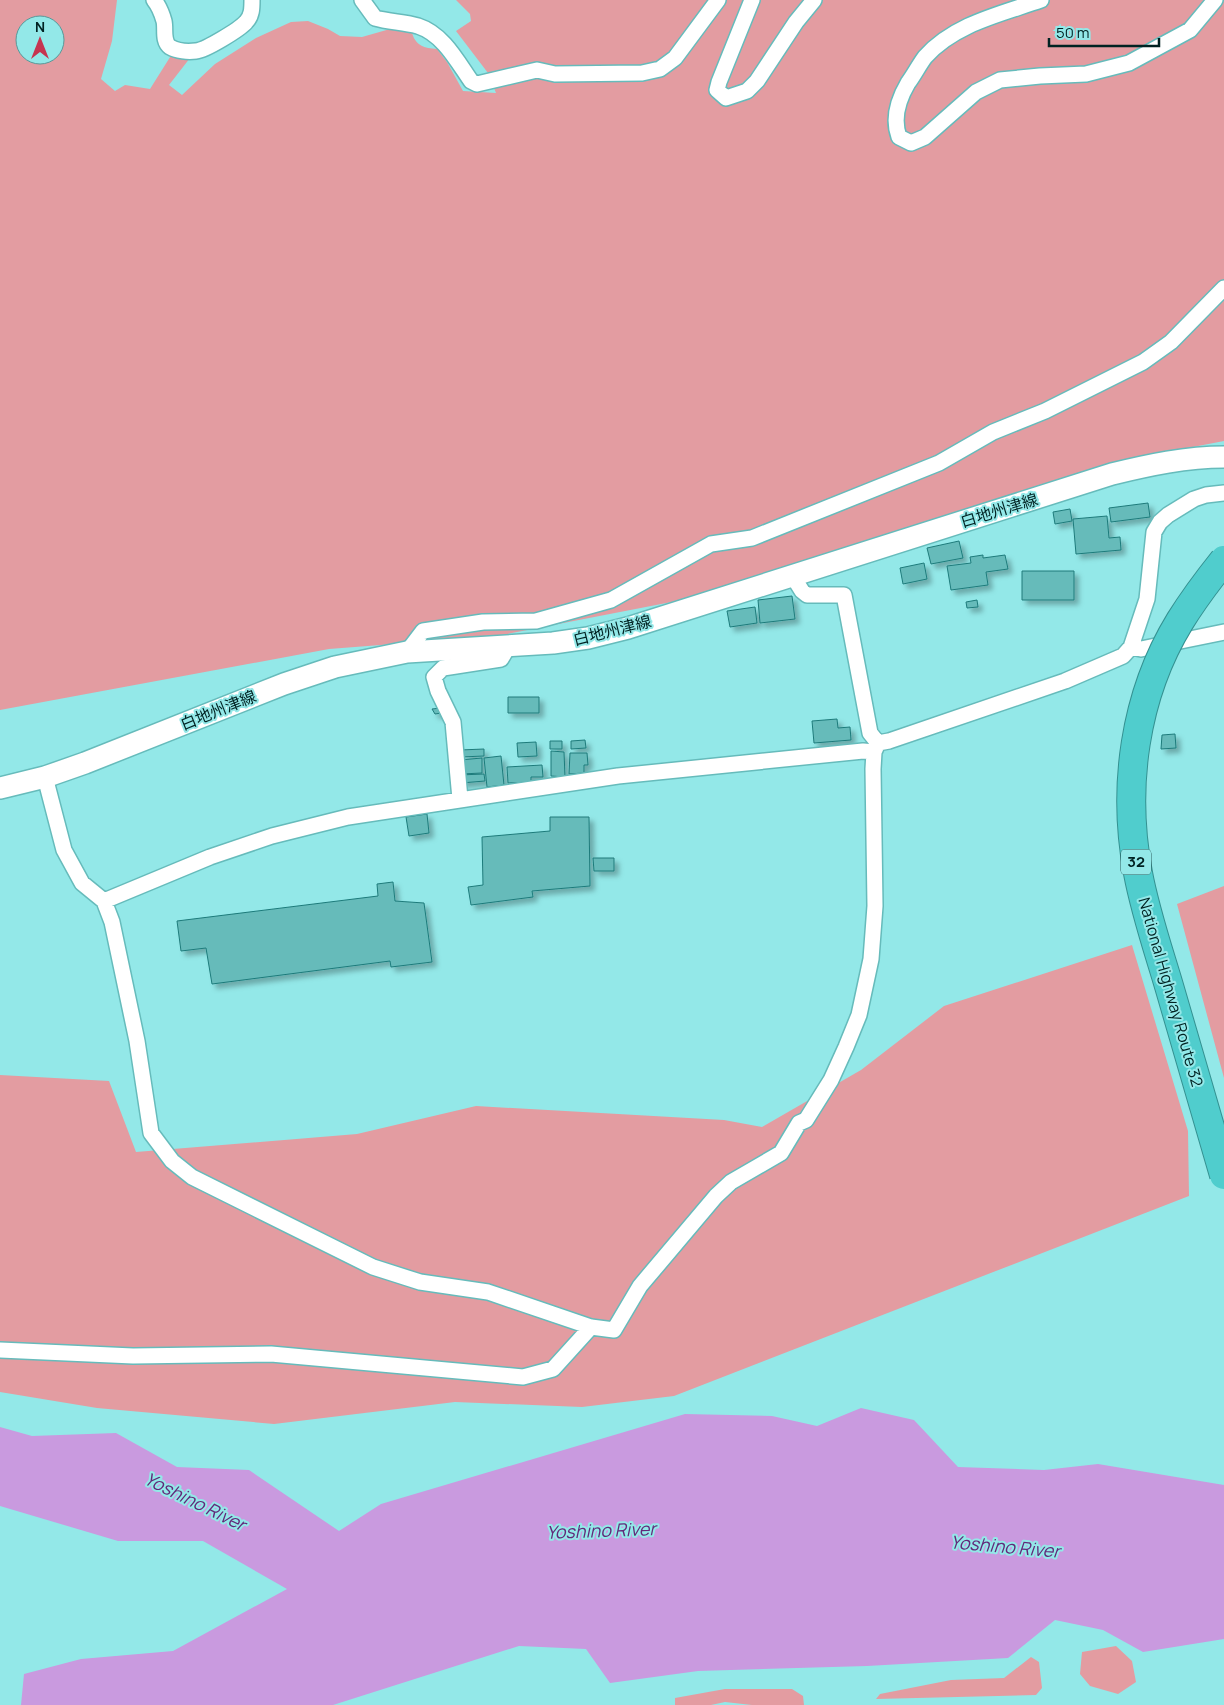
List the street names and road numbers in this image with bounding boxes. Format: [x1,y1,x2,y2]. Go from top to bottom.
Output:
street label: 白地州津線 [958,488,1040,532]
street label: 白地州津線 [571,610,653,650]
street label: 白地州津線 [177,685,259,735]
road number: 32 [1121,850,1151,874]
street label: National Highway Route 32 [1133,895,1209,1089]

